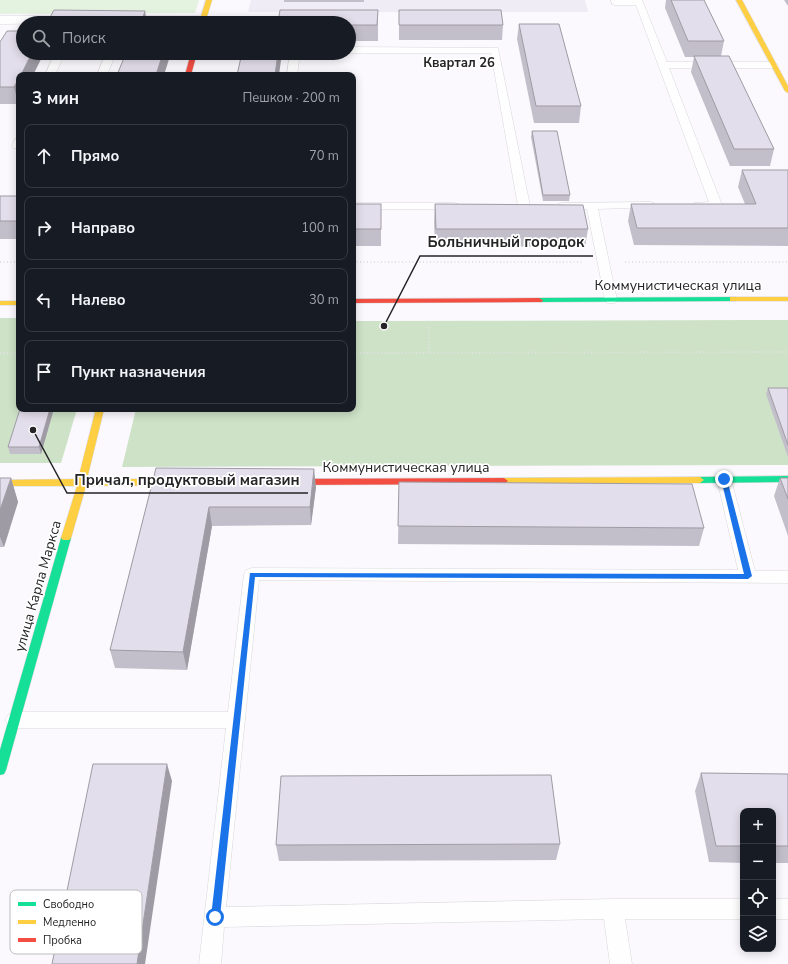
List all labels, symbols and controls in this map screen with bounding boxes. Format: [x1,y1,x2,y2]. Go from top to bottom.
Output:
search box [16,16,356,60]
icon: search [30,27,52,49]
text: Поиск [62,28,106,48]
district label: Квартал 26 [423,54,495,72]
text: 3 мин [32,87,79,110]
text: Пешком · 200 m [242,89,340,107]
icon: ahead [33,145,55,167]
text: Прямо [71,146,119,166]
text: 70 m [309,147,339,165]
icon: right [33,217,55,239]
text: Направо [71,218,135,238]
text: 100 m [301,219,339,237]
callout: Больничный городок [420,229,593,256]
text: Больничный городок [428,232,585,252]
street label: Коммунистическая улица [594,276,762,295]
icon: left [33,289,55,311]
text: Налево [71,290,126,310]
text: 30 m [309,291,339,309]
icon: arrive [33,361,55,383]
text: Пункт назначения [71,362,206,382]
street label: Коммунистическая улица [322,458,490,477]
callout: Причал, продуктовый магазин [67,466,308,493]
text: Причал, продуктовый магазин [74,470,300,490]
route end [715,470,733,488]
street label: улица Карла Маркса [10,518,66,654]
map controls [740,808,776,952]
button: + [740,808,776,844]
button: − [740,844,776,880]
button: locate [740,880,776,916]
legend [10,890,142,954]
text: Свободно [43,897,94,912]
route start [206,908,224,926]
text: Медленно [43,915,96,930]
button: layers [740,916,776,952]
text: Пробка [43,933,82,948]

